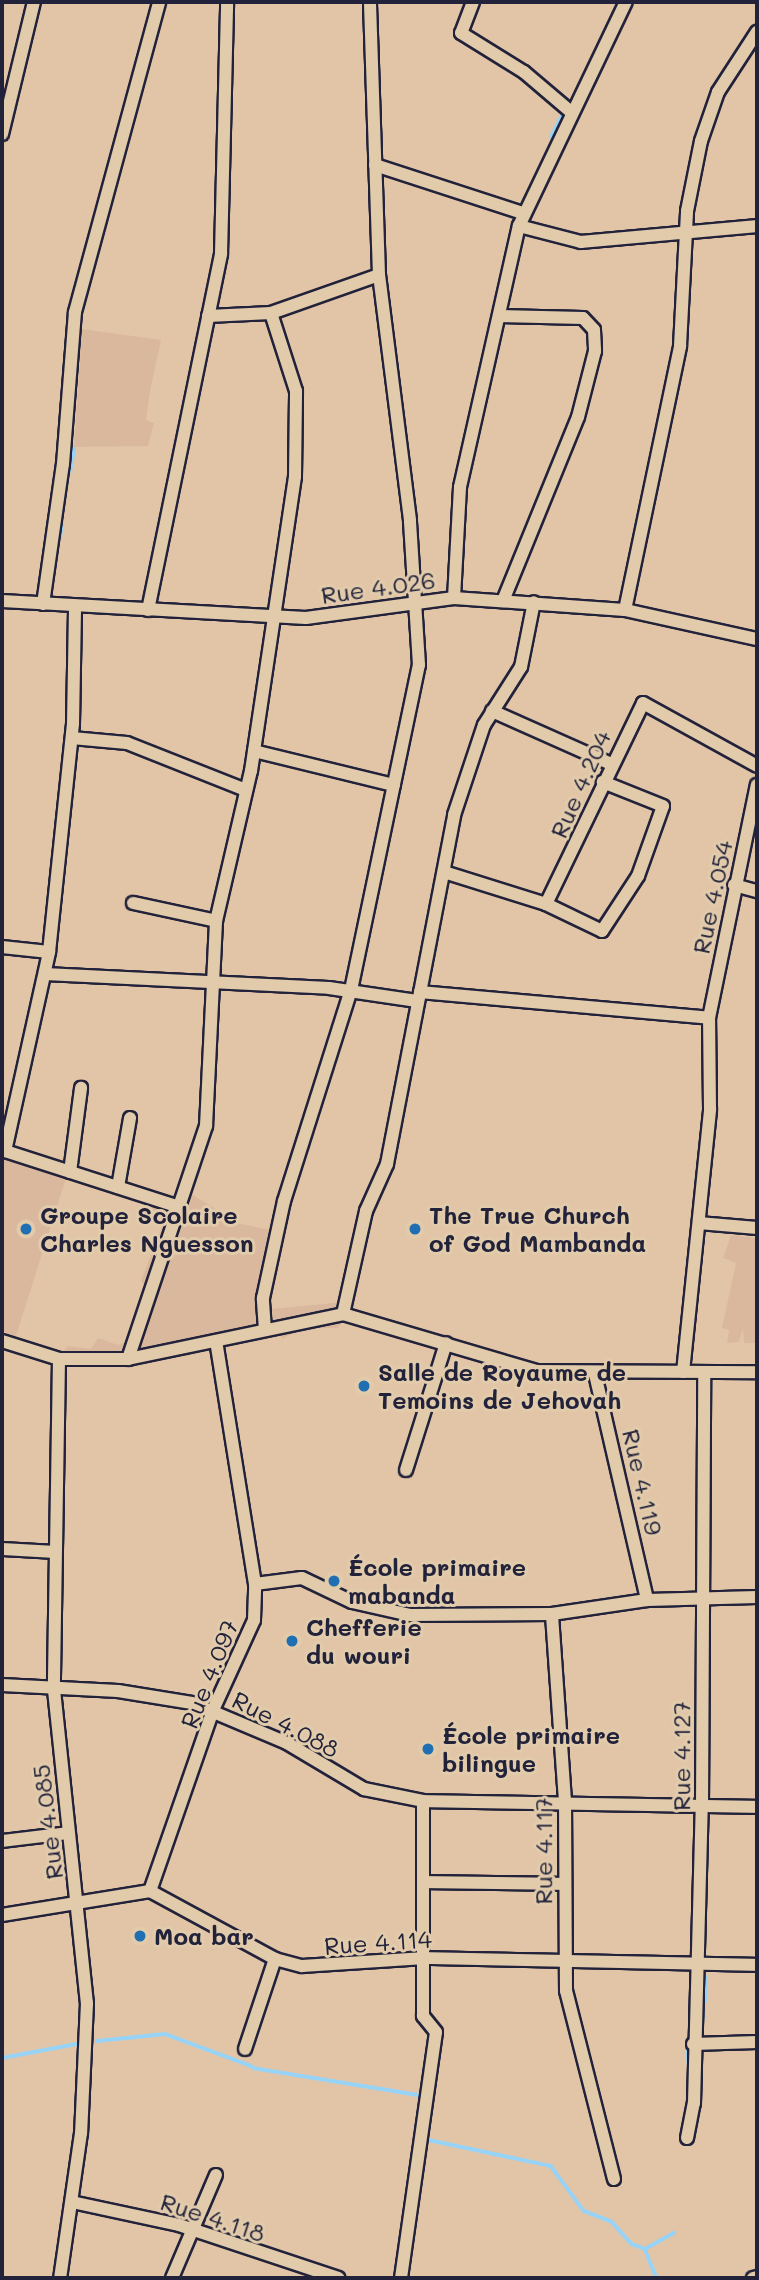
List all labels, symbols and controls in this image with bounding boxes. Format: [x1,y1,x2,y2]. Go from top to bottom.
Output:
street label: Rue 4.026 [319,565,437,609]
street label: Rue 4.204 [544,726,616,842]
street label: Rue 4.054 [686,838,738,956]
place label: Groupe Scolaire Charles Nguesson [40,1201,254,1257]
place label: The True Church of God Mambanda [429,1201,646,1257]
marker: Groupe Scolaire Charles Nguesson [18,1221,34,1237]
marker: The True Church of God Mambanda [407,1221,423,1237]
place label: Salle de Royaume de Temoins de Jehovah [378,1358,626,1414]
marker: Salle de Royaume de Temoins de Jehovah [356,1378,372,1394]
street label: Rue 4.119 [617,1426,669,1538]
place label: École primaire mabanda [348,1553,526,1609]
marker: École primaire mabanda [326,1573,342,1589]
place label: Chefferie du wouri [306,1613,422,1669]
street label: Rue 4.097 [174,1615,244,1733]
marker: Chefferie du wouri [284,1633,300,1649]
street label: Rue 4.088 [228,1685,344,1763]
street label: Rue 4.127 [667,1701,695,1811]
place label: École primaire bilingue [442,1721,620,1777]
marker: École primaire bilingue [420,1741,436,1757]
street label: Rue 4.085 [26,1763,68,1881]
street label: Rue 4.117 [529,1797,557,1905]
place label: Moa bar [154,1922,254,1950]
street label: Rue 4.114 [323,1924,433,1960]
marker: Moa bar [132,1928,148,1944]
street label: Rue 4.118 [157,2187,269,2247]

